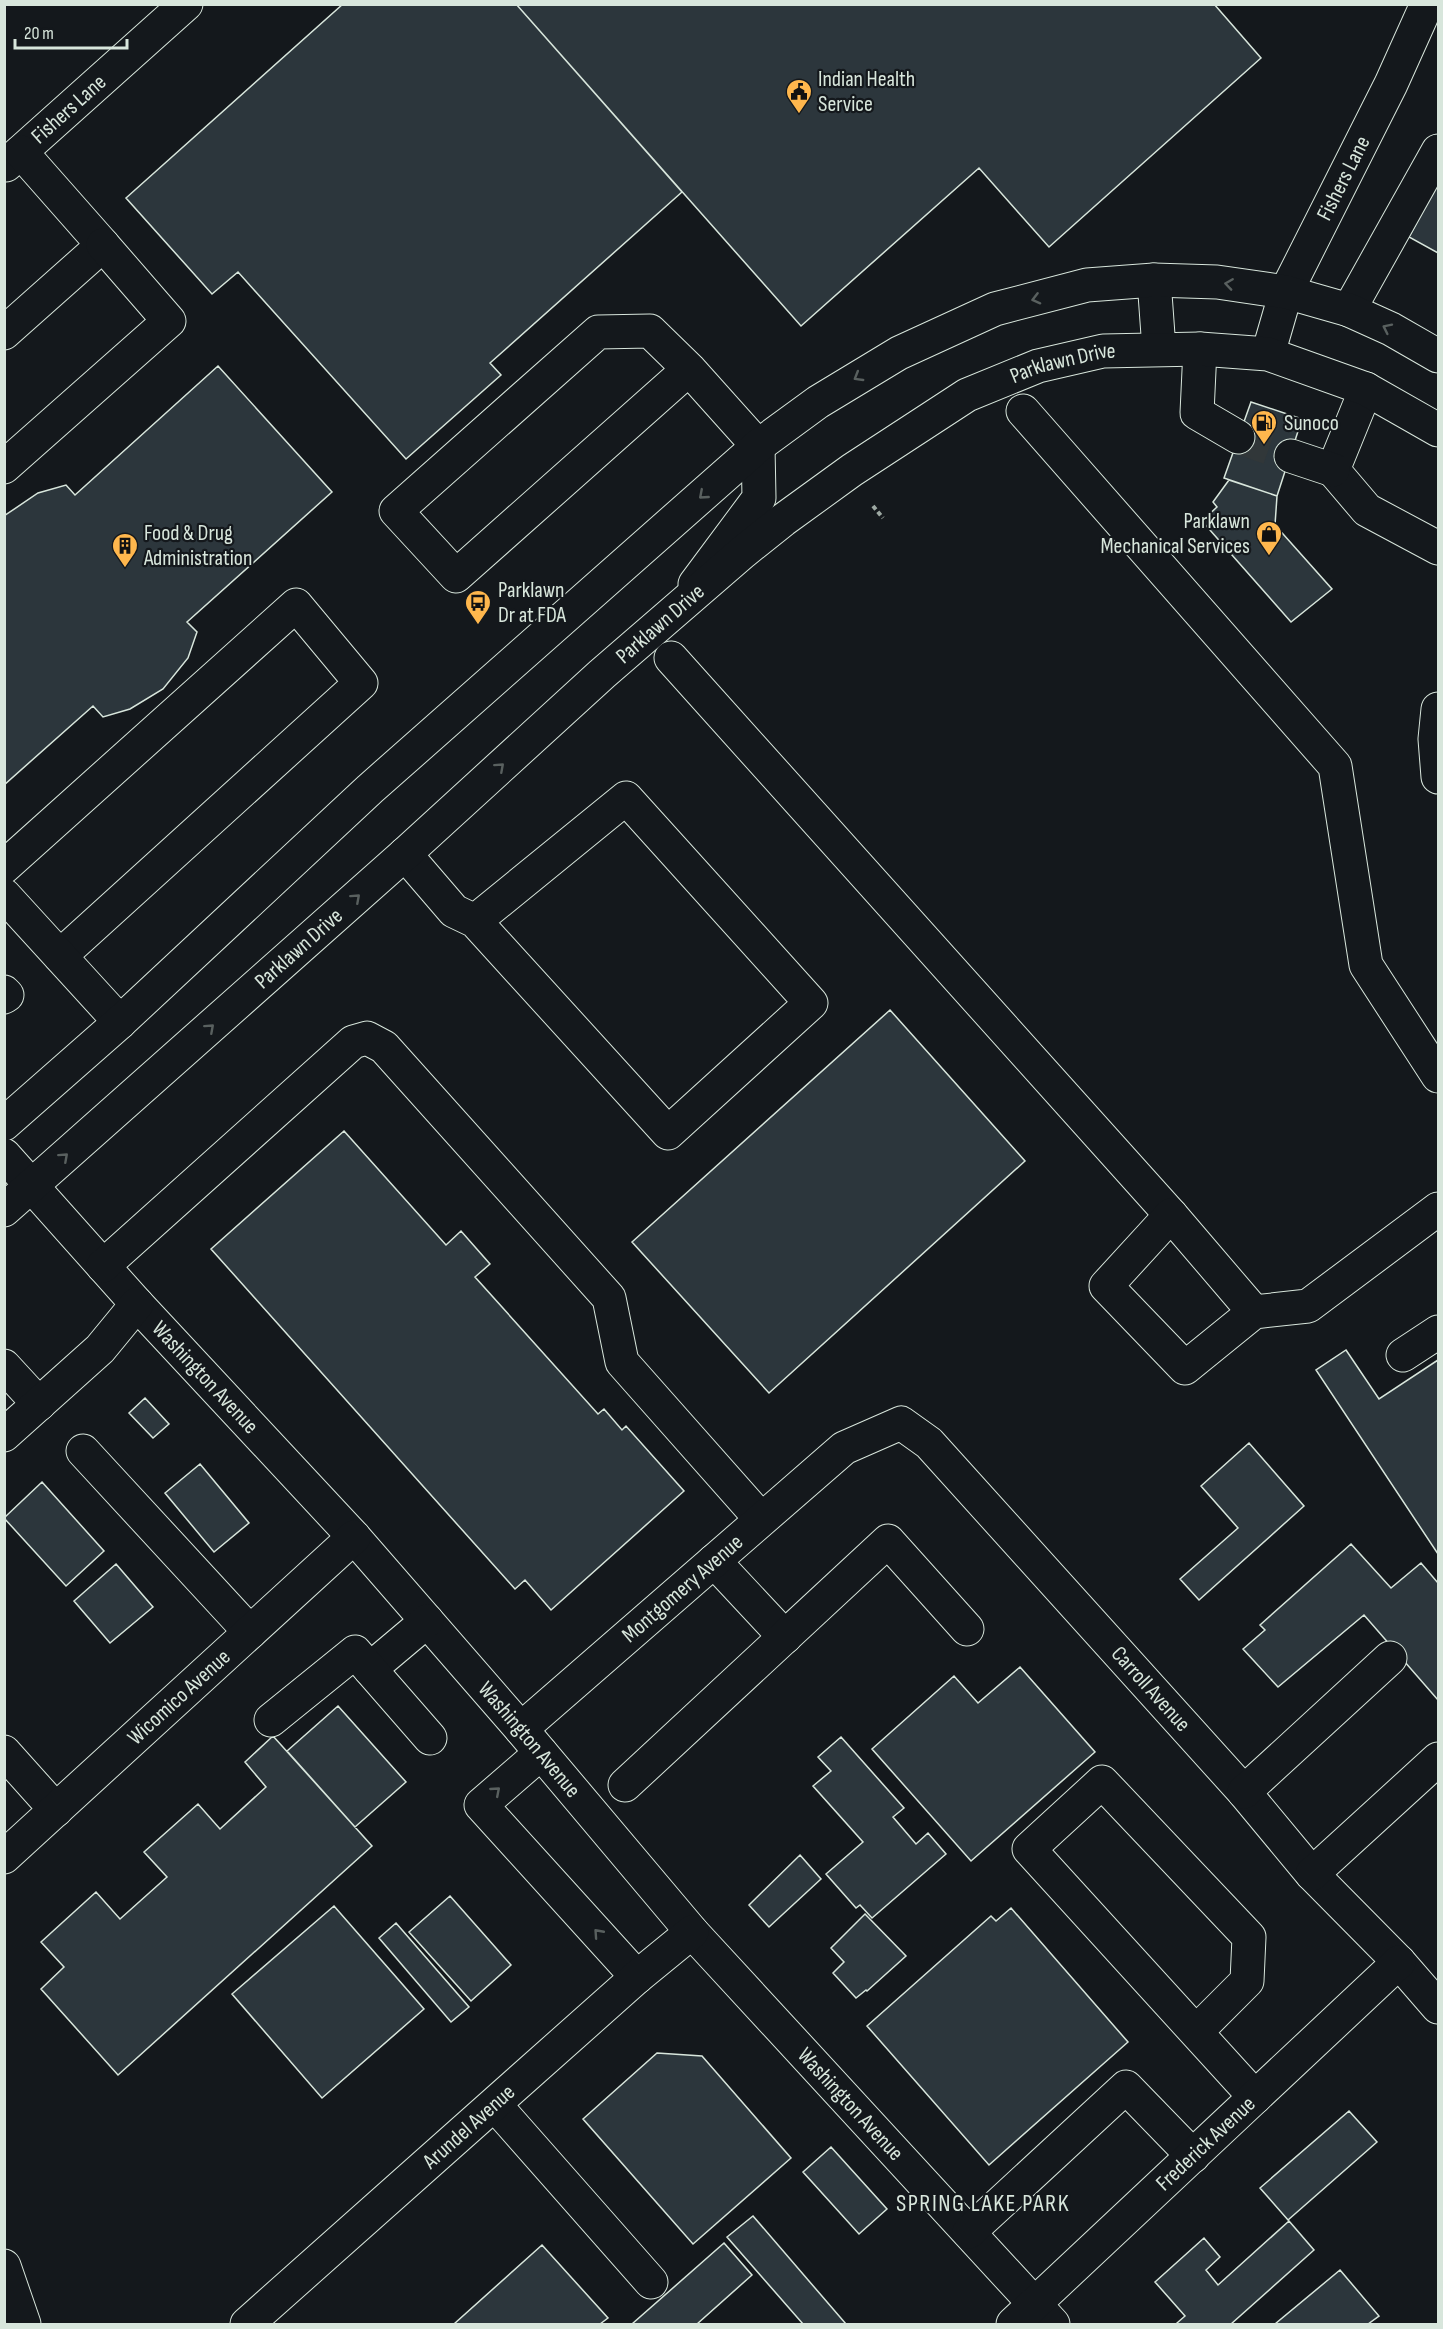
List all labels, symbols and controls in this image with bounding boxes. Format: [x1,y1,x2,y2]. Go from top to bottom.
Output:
scale bar [15,12,128,50]
text: 20 m [24,23,54,44]
place label: Indian Health Service [818,66,915,118]
street label: Fishers Lane [26,69,112,149]
public building icon: Indian Health Service [784,77,814,115]
street label: Fishers Lane [1311,131,1376,225]
one-way arrow [1224,278,1233,290]
one-way arrow [1031,291,1041,304]
one-way arrow [1383,323,1394,335]
street label: Parklawn Drive [1006,337,1116,390]
one-way arrow [854,370,864,382]
fuel station icon: Sunoco [1249,408,1279,446]
place label: Sunoco [1284,410,1339,437]
one-way arrow [699,488,710,499]
place label: Parklawn Mechanical Services [1101,508,1250,560]
shop icon: Parklawn Mechanical Services [1254,519,1284,557]
place label: Food & Drug Administration [143,520,252,572]
building icon: Food & Drug Administration [110,531,140,569]
place label: Parklawn Dr at FDA [498,577,567,629]
street label: Parklawn Drive [610,578,710,669]
bus stop icon: Parklawn Dr at FDA [463,588,493,626]
one-way arrow [494,763,504,774]
one-way arrow [349,894,360,905]
street label: Parklawn Drive [249,902,348,995]
one-way arrow [203,1024,214,1035]
one-way arrow [57,1153,68,1164]
street label: Washington Avenue [146,1315,264,1439]
street label: Montgomery Avenue [616,1529,749,1649]
street label: Carroll Avenue [1105,1641,1196,1737]
street label: Wicomico Avenue [122,1643,236,1751]
street label: Washington Avenue [472,1676,586,1803]
one-way arrow [490,1787,500,1798]
one-way arrow [594,1930,605,1940]
street label: Washington Avenue [792,2042,909,2166]
street label: Arundel Avenue [416,2079,521,2175]
street label: Frederick Avenue [1150,2090,1261,2196]
district label: SPRING LAKE PARK [896,2189,1070,2218]

